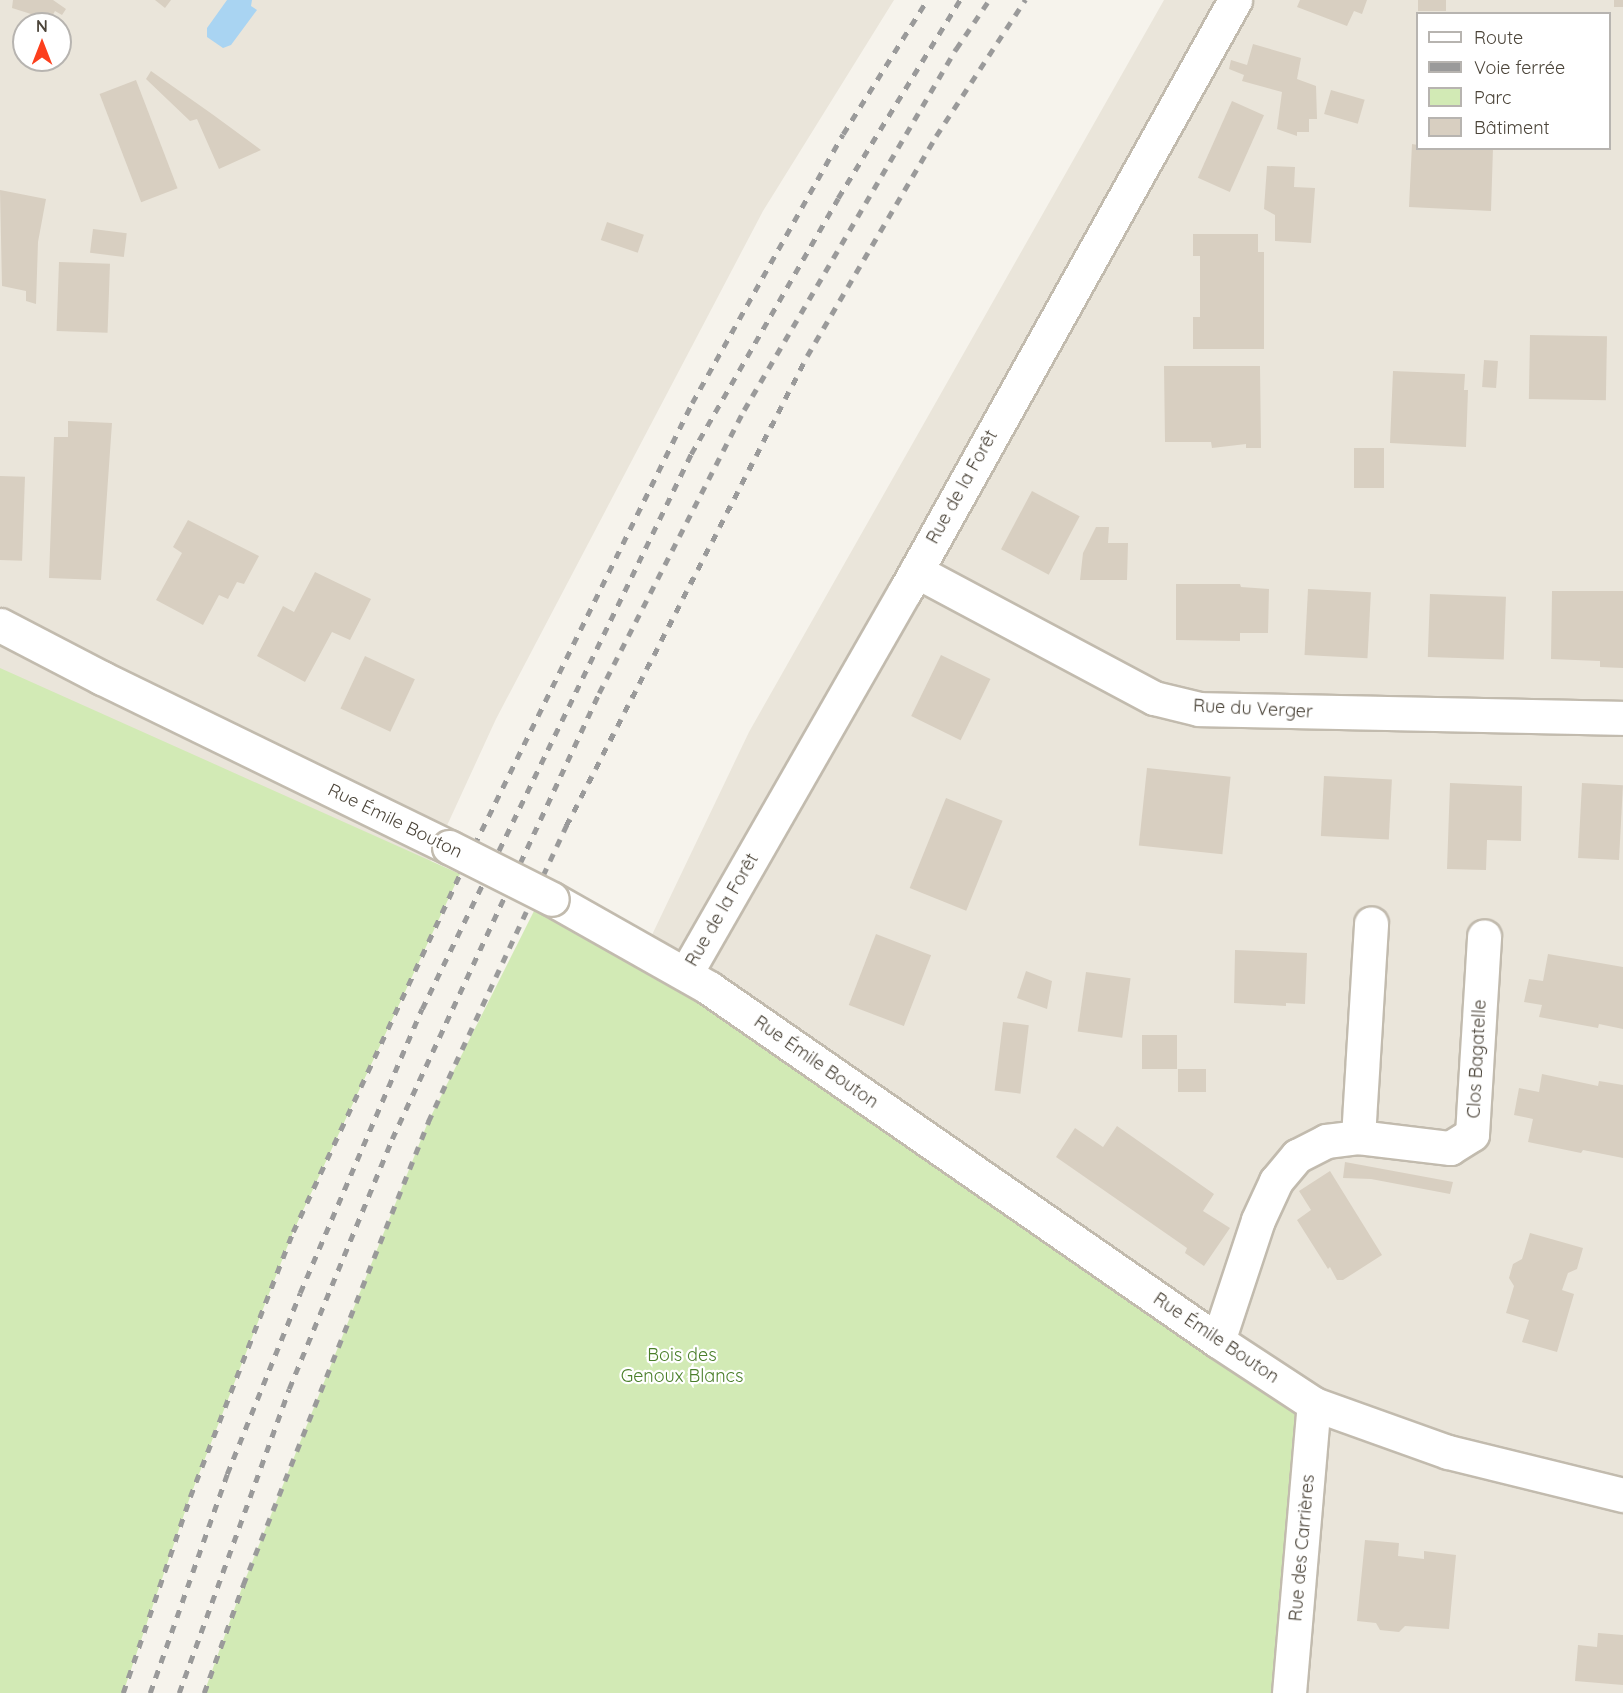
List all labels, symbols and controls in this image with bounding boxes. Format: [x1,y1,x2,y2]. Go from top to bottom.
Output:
north arrow [12,12,72,72]
legend [1416,12,1611,150]
text: N [36,16,48,36]
text: Route [1474,26,1523,49]
text: Voie ferrée [1474,56,1565,79]
text: Parc [1474,86,1511,109]
text: Bâtiment [1474,116,1550,139]
street label: Rue de la Forêt [922,426,1002,548]
street label: Rue du Verger [1193,695,1313,723]
street label: Rue Émile Bouton [324,779,466,863]
street label: Rue de la Forêt [681,850,763,970]
street label: Clos Bagatelle [1463,999,1491,1119]
street label: Rue Émile Bouton [750,1011,882,1113]
street label: Rue Émile Bouton [1149,1288,1283,1388]
park label: Bois des Genoux Blancs [621,1345,743,1388]
street label: Rue des Carrières [1285,1474,1319,1622]

